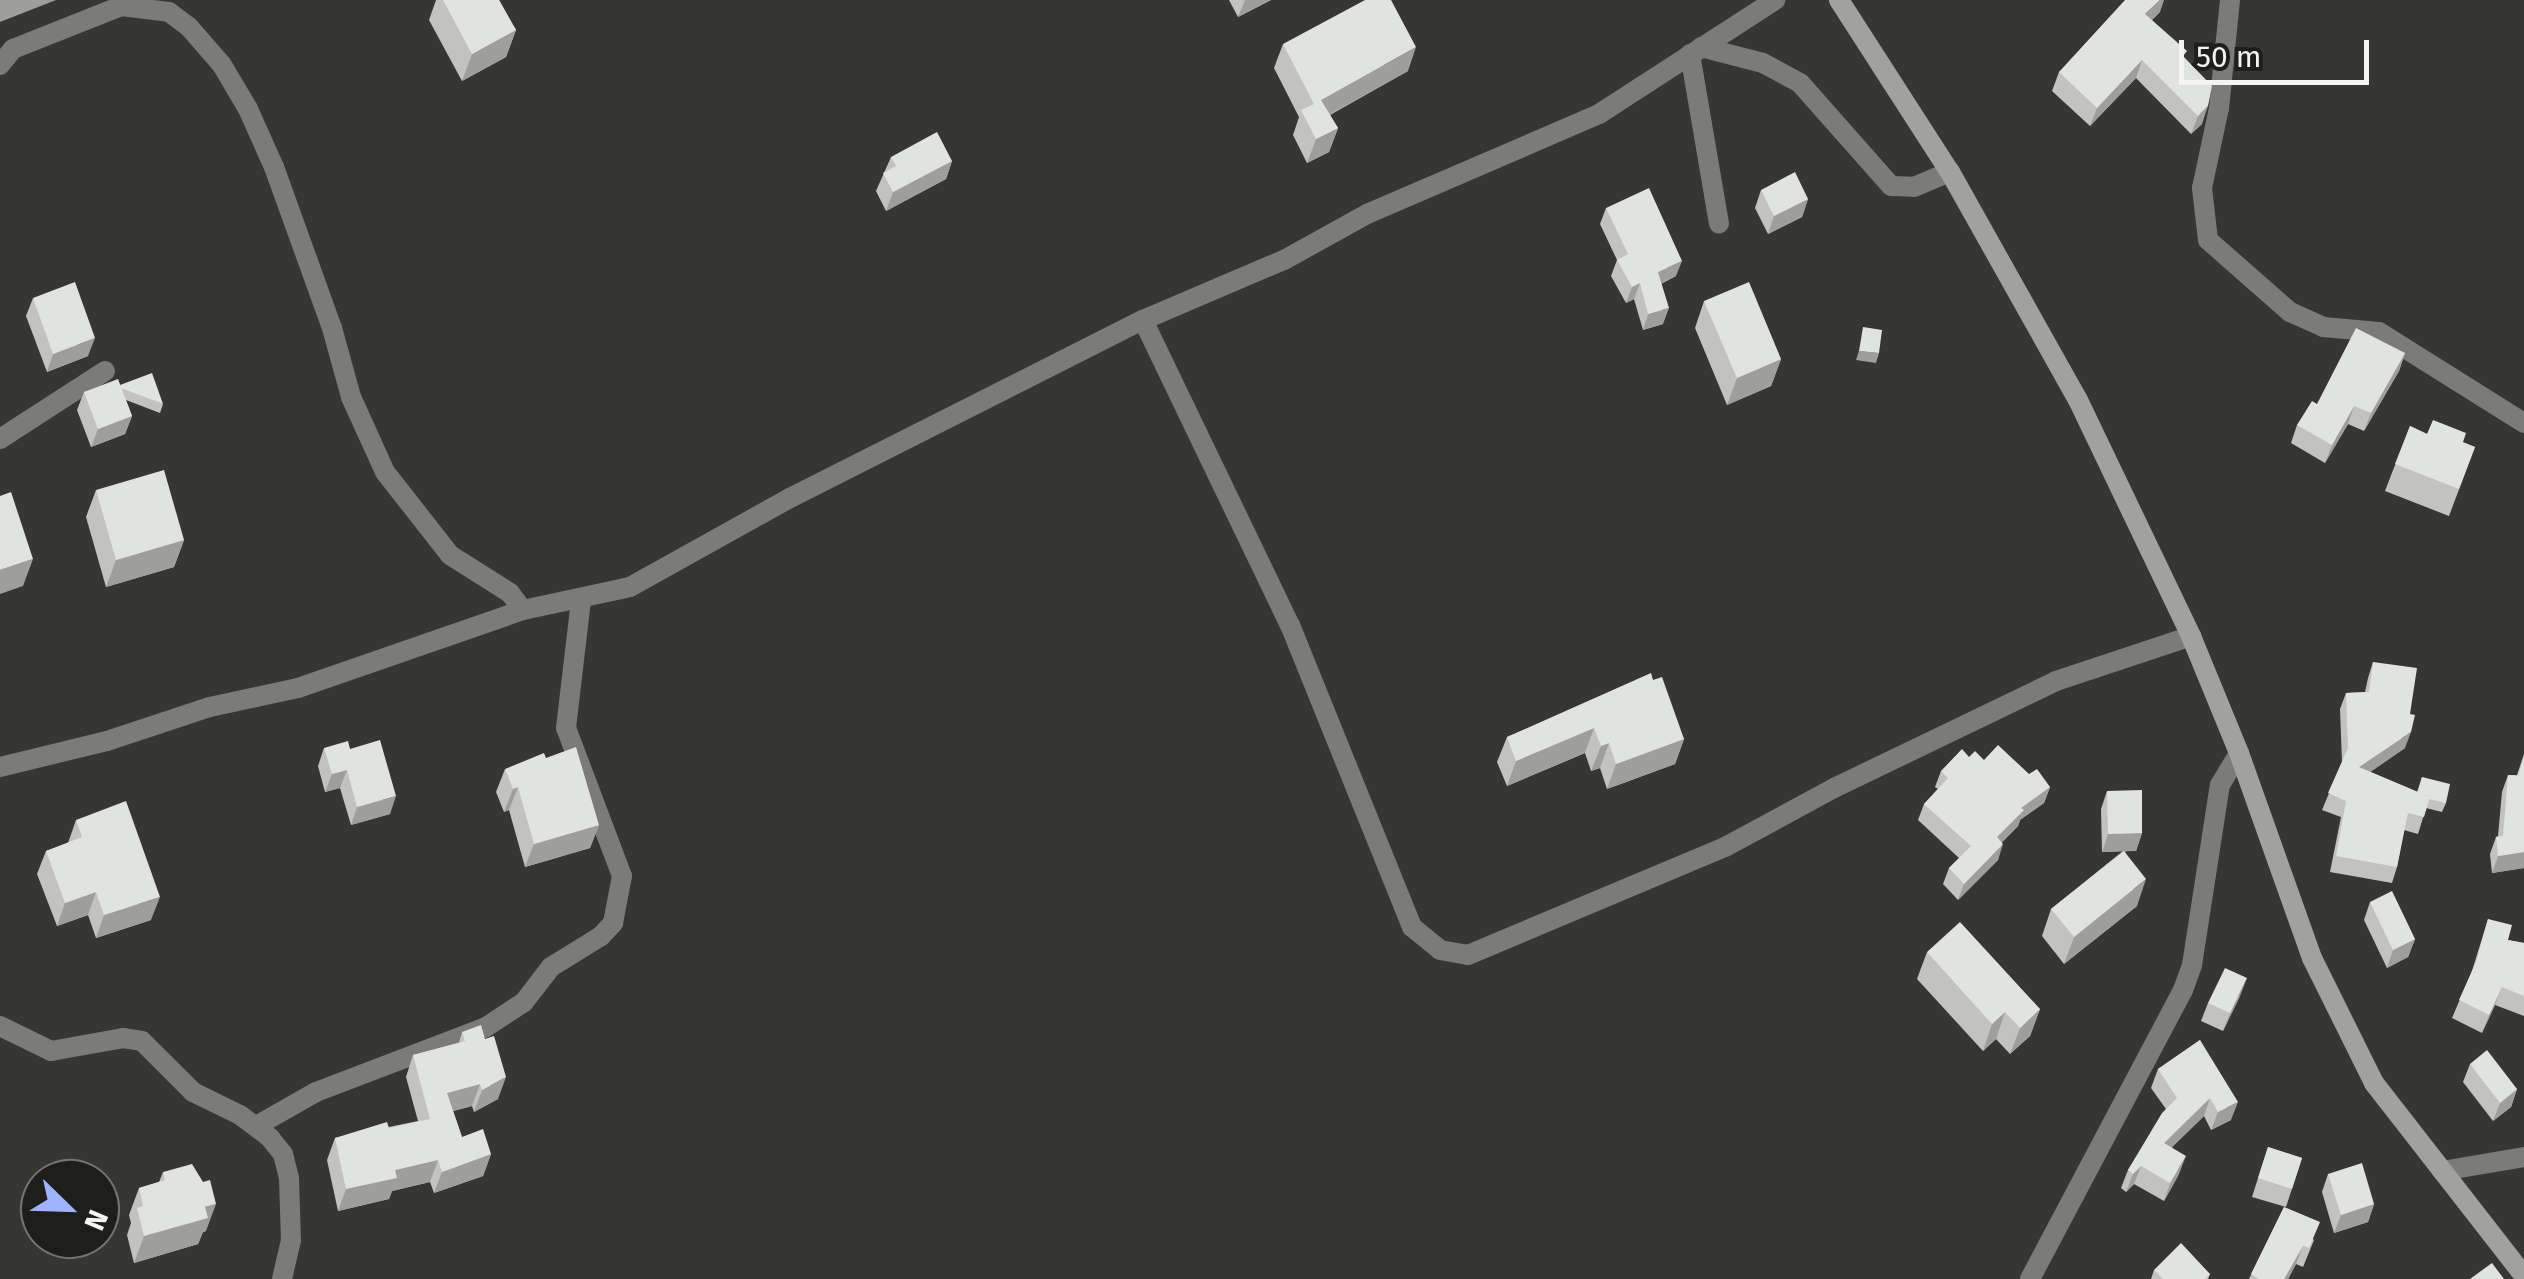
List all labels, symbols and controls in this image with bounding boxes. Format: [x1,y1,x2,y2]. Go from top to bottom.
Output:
scale bar [2184,20,2374,82]
text: 50 m [2196,39,2261,75]
north arrow [20,1159,120,1259]
text: N [77,1205,115,1235]

